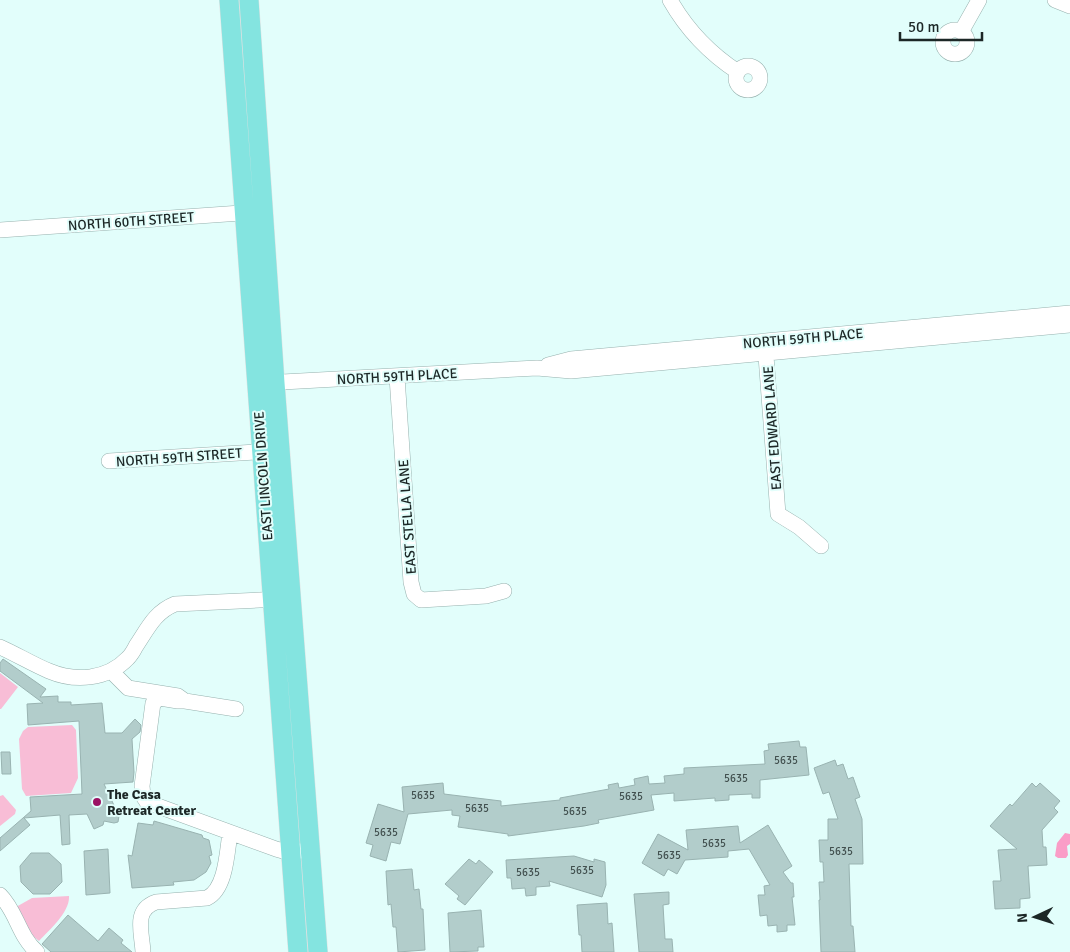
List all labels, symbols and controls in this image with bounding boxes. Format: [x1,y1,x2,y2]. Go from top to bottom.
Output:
scale bar [900,10,982,42]
text: 50 m [908,18,939,36]
street label: NORTH 60TH STREET [67,209,195,234]
street label: NORTH 59TH PLACE [742,325,864,352]
street label: NORTH 59TH PLACE [336,365,458,388]
street label: EAST EDWARD LANE [760,365,785,491]
street label: EAST LINCOLN DRIVE [250,411,276,541]
street label: NORTH 59TH STREET [115,445,243,470]
street label: EAST STELLA LANE [395,459,420,575]
house number: 5635 [774,754,798,767]
house number: 5635 [724,772,748,785]
place label: The Casa Retreat Center [107,786,196,819]
house number: 5635 [411,789,435,802]
house number: 5635 [619,790,643,803]
marker: The Casa Retreat Center [91,796,103,808]
house number: 5635 [465,802,489,815]
house number: 5635 [563,805,587,818]
house number: 5635 [374,826,398,839]
house number: 5635 [702,837,726,850]
house number: 5635 [829,845,853,858]
house number: 5635 [657,849,681,862]
house number: 5635 [570,864,594,877]
house number: 5635 [516,866,540,879]
north arrow [1010,892,1060,942]
text: N [1014,912,1031,923]

